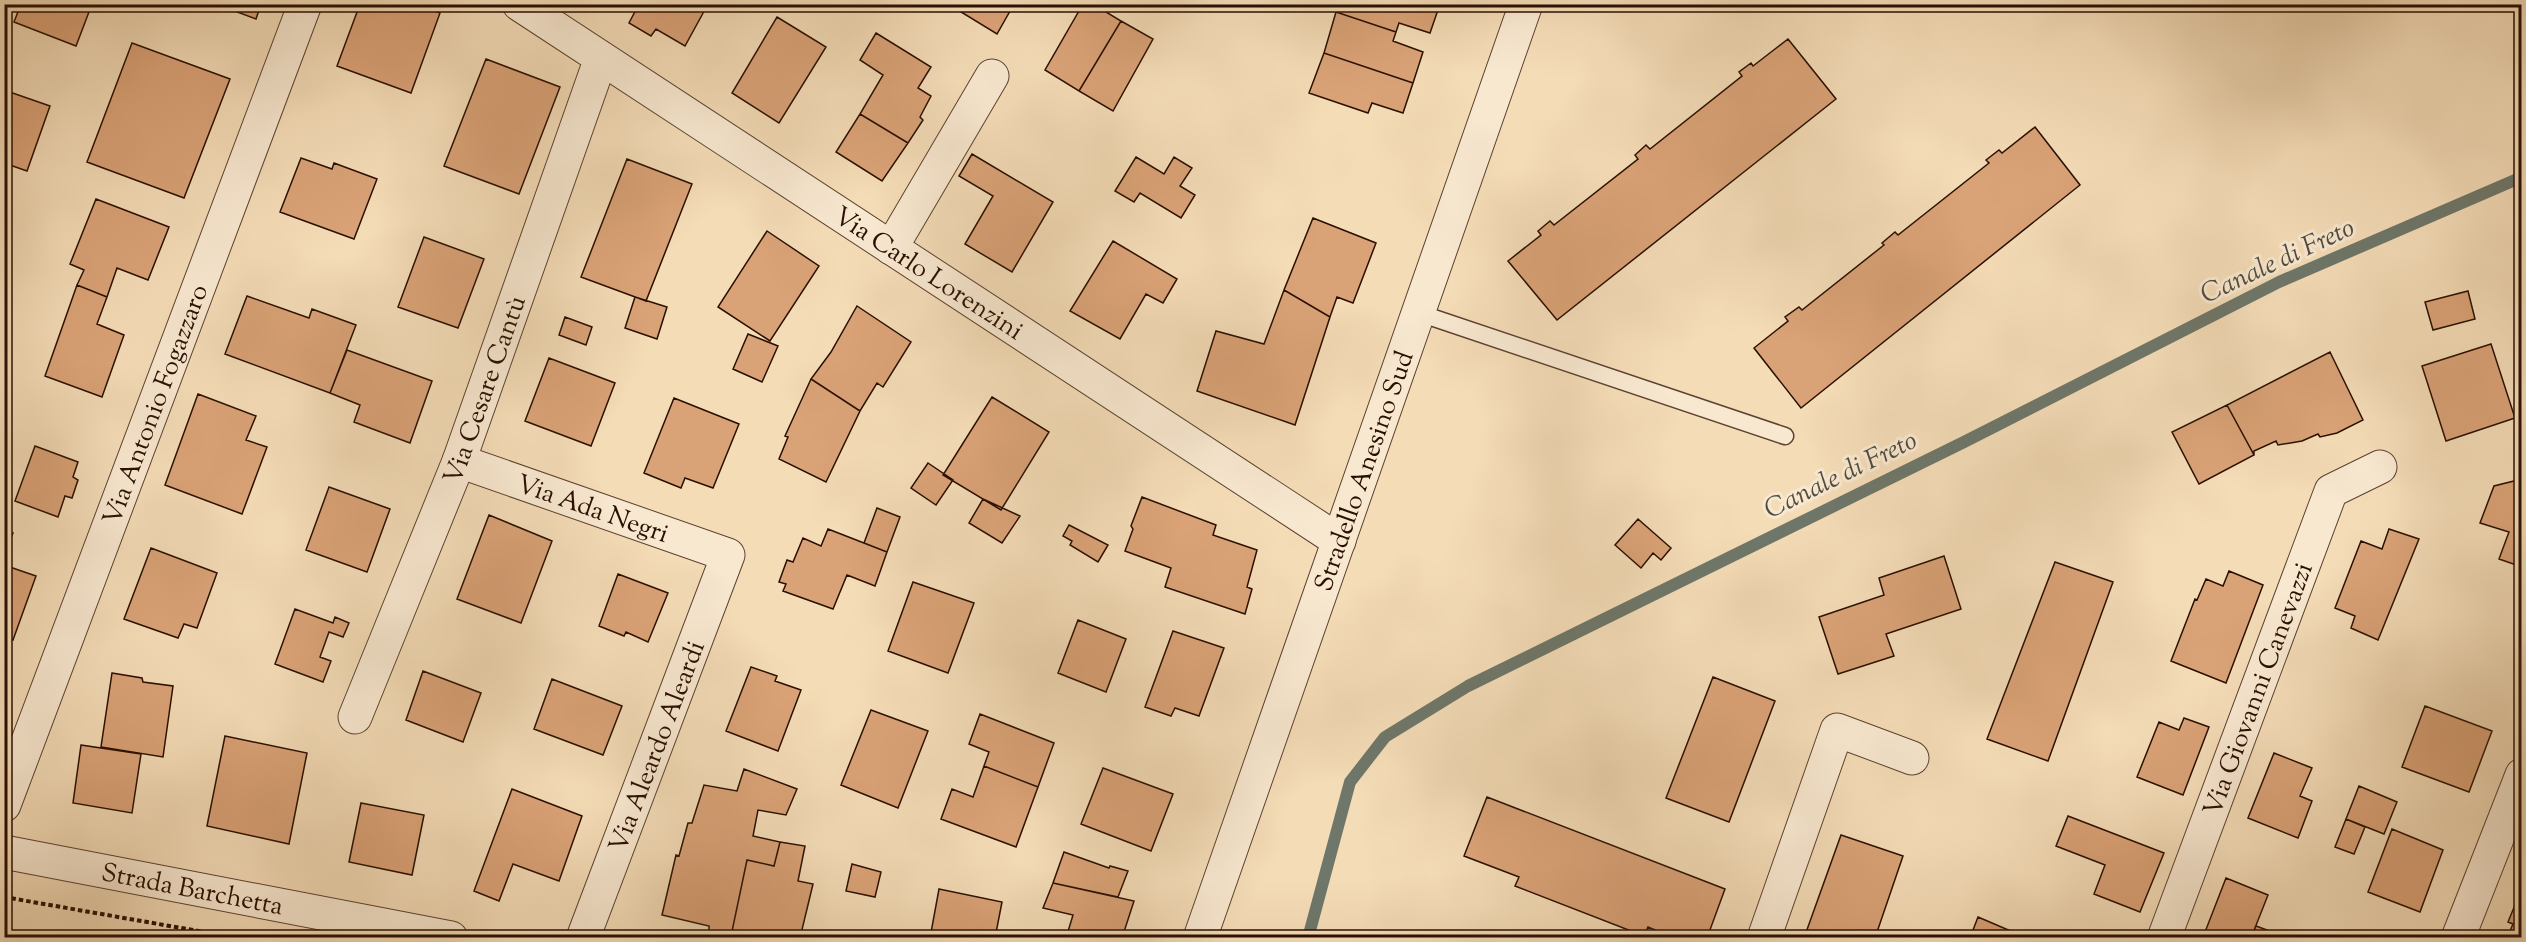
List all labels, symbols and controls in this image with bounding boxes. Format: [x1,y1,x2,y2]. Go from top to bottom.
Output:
street label: Via Carlo Lorenzini [825,199,1030,350]
water label: Canale di Freto [2195,210,2361,315]
street label: Via Antonio Fogazzaro [95,280,219,531]
street label: Via Cesare Cantù [435,291,537,490]
street label: Stradello Anesino Sud [1306,346,1425,597]
water label: Canale di Freto [1758,422,1924,530]
street label: Via Ada Negri [511,467,673,554]
street label: Via Giovanni Canevazzi [2195,558,2324,822]
street label: Via Aleardo Aleardi [601,636,716,858]
street label: Strada Barchetta [98,855,286,926]

